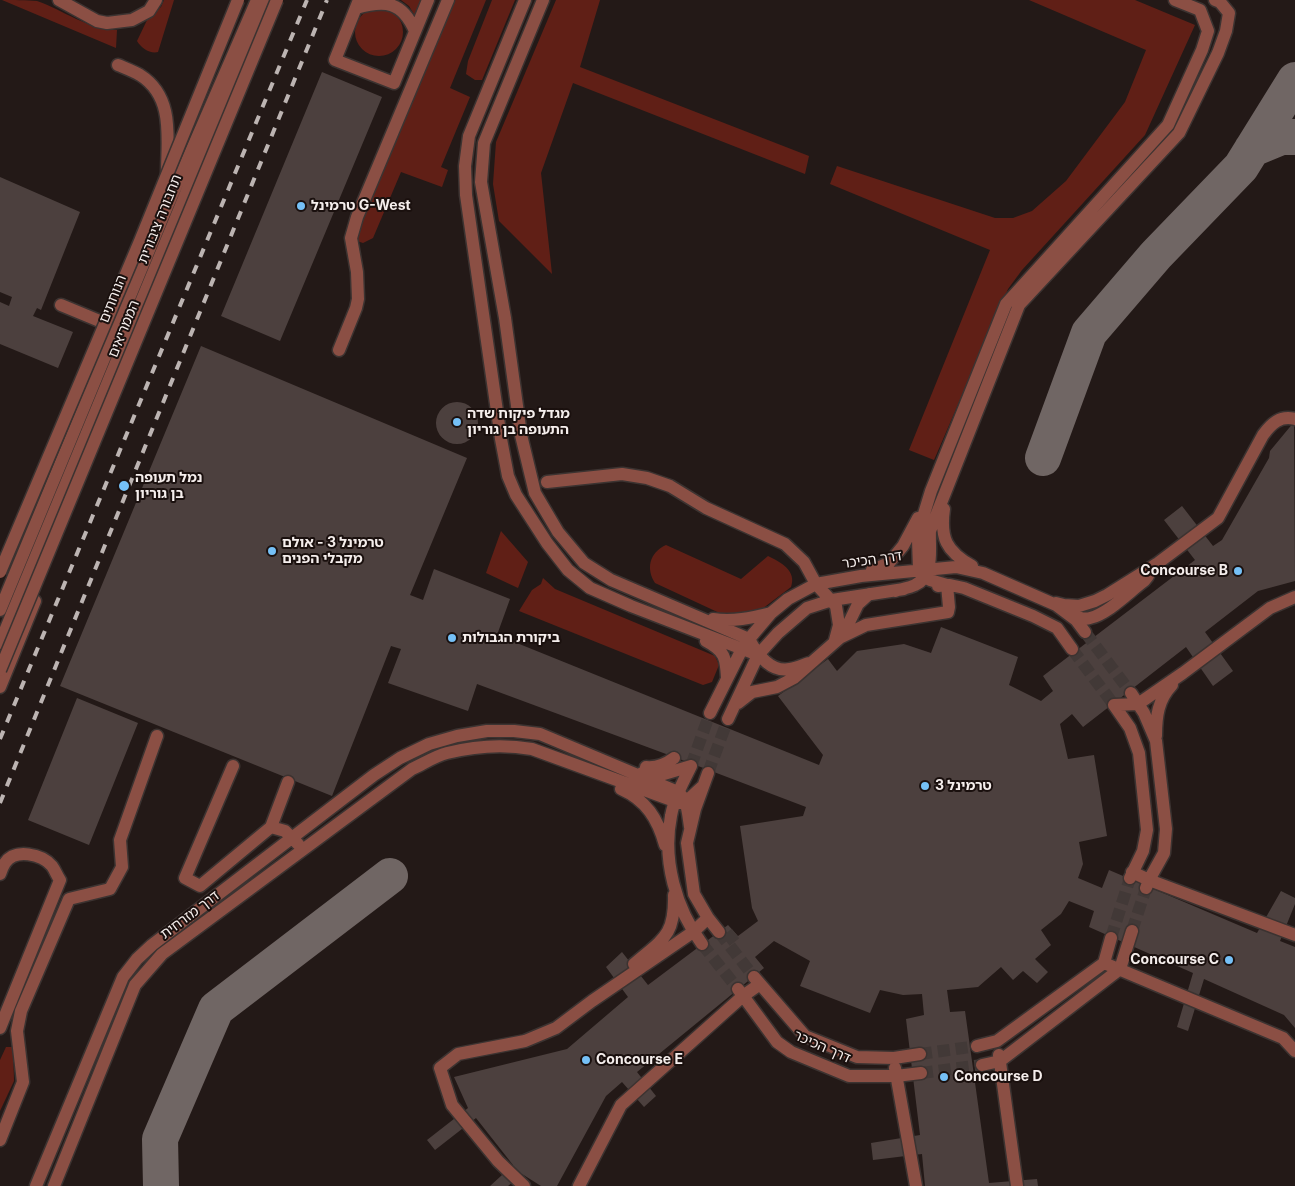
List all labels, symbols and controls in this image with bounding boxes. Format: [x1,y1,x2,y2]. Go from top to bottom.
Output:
street label: תחבורה ציבורית [135,172,185,266]
place label: טרמינל G-West [311,198,411,214]
marker: טרמינל G-West [295,200,307,212]
street label: הנוחתים [96,273,130,325]
street label: הממריאים [105,298,143,360]
place label: מגדל פיקוח שדה התעופה בן גוריון [467,406,570,438]
marker: מגדל פיקוח שדה התעופה בן גוריון [451,416,463,428]
place label: נמל תעופה בן גוריון [135,470,202,502]
marker: נמל תעופה בן גוריון [117,479,131,493]
place label: טרמינל 3 - אולם מקבלי הפנים [282,535,384,568]
marker: טרמינל 3 - אולם מקבלי הפנים [266,545,278,557]
street label: דרך הכיכר [841,547,903,573]
place label: Concourse B [1140,563,1228,579]
marker: Concourse B [1232,565,1244,577]
place label: ביקורת הגבולות [462,630,560,646]
marker: ביקורת הגבולות [446,632,458,644]
place label: טרמינל 3 [935,778,992,794]
marker: טרמינל 3 [919,780,931,792]
street label: דרך מזרחית [157,887,223,943]
place label: Concourse C [1130,952,1219,968]
marker: Concourse C [1223,954,1235,966]
street label: דרך הכיכר [791,1027,853,1067]
place label: Concourse E [596,1052,683,1068]
marker: Concourse E [580,1054,592,1066]
place label: Concourse D [954,1069,1043,1085]
marker: Concourse D [938,1071,950,1083]

